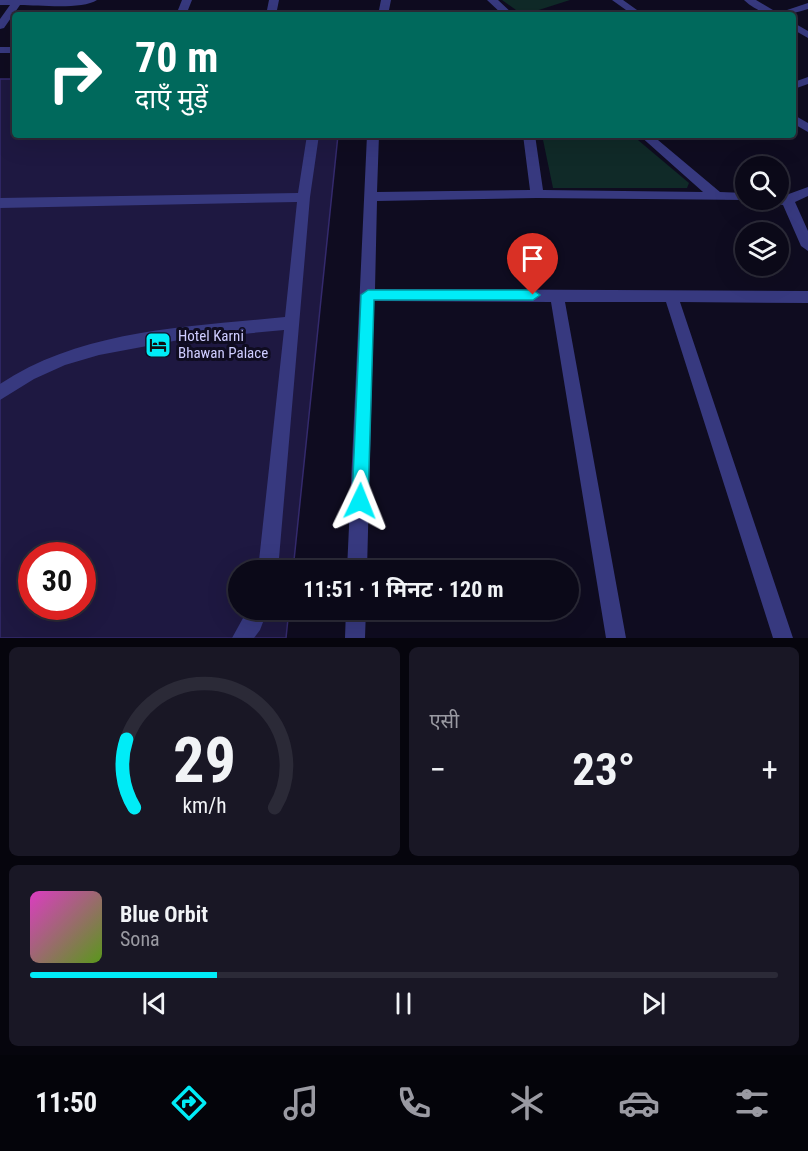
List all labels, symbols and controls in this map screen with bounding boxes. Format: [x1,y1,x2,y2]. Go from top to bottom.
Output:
text: 70 m [135,33,218,82]
icon: right [36,36,114,114]
text: दाएँ मुड़ें [135,83,208,115]
map controls [735,156,789,276]
button: search [735,156,789,210]
button: layers [735,222,789,276]
pin [507,233,558,295]
icon: arrive [516,242,549,275]
place label: Hotel Karni Bhawan Palace [178,327,268,362]
hotel icon: Hotel Karni Bhawan Palace [143,330,173,360]
position arrow [328,469,392,533]
speed limit sign: 30 [18,542,96,620]
text: 11:51 · 1 मिनट · 120 m [303,577,504,602]
text: एसी [430,709,459,733]
text: 29 [173,724,236,797]
text: 23° [572,743,635,796]
text: − [430,750,446,789]
text: + [762,750,778,789]
text: km/h [182,794,226,819]
text: Blue Orbit [120,902,208,927]
text: Sona [120,927,160,951]
icon: previous [138,987,171,1020]
icon: pause [387,987,420,1020]
icon: next [637,987,670,1020]
icon: directions [168,1082,210,1124]
icon: music [280,1082,322,1124]
icon: phone [393,1082,435,1124]
icon: climate [506,1082,548,1124]
icon: car [618,1082,660,1124]
icon: filters [731,1082,773,1124]
text: 11:50 [35,1087,97,1119]

